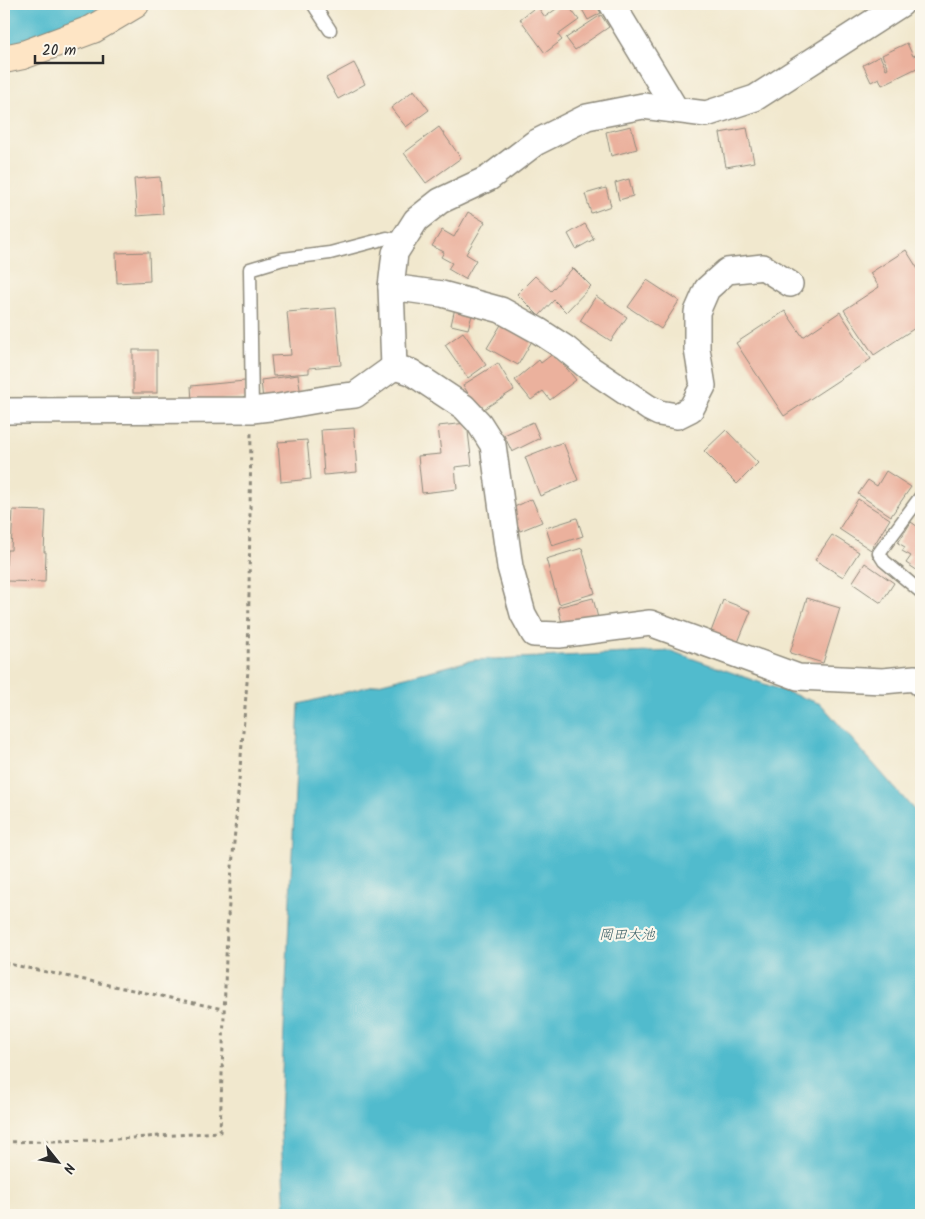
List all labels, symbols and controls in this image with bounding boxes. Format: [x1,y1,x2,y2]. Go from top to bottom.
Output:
scale bar [35,32,102,64]
text: 20 m [42,39,76,63]
water label: 岡田大池 [599,924,656,946]
north arrow [32,1136,82,1186]
text: N [57,1159,80,1177]

